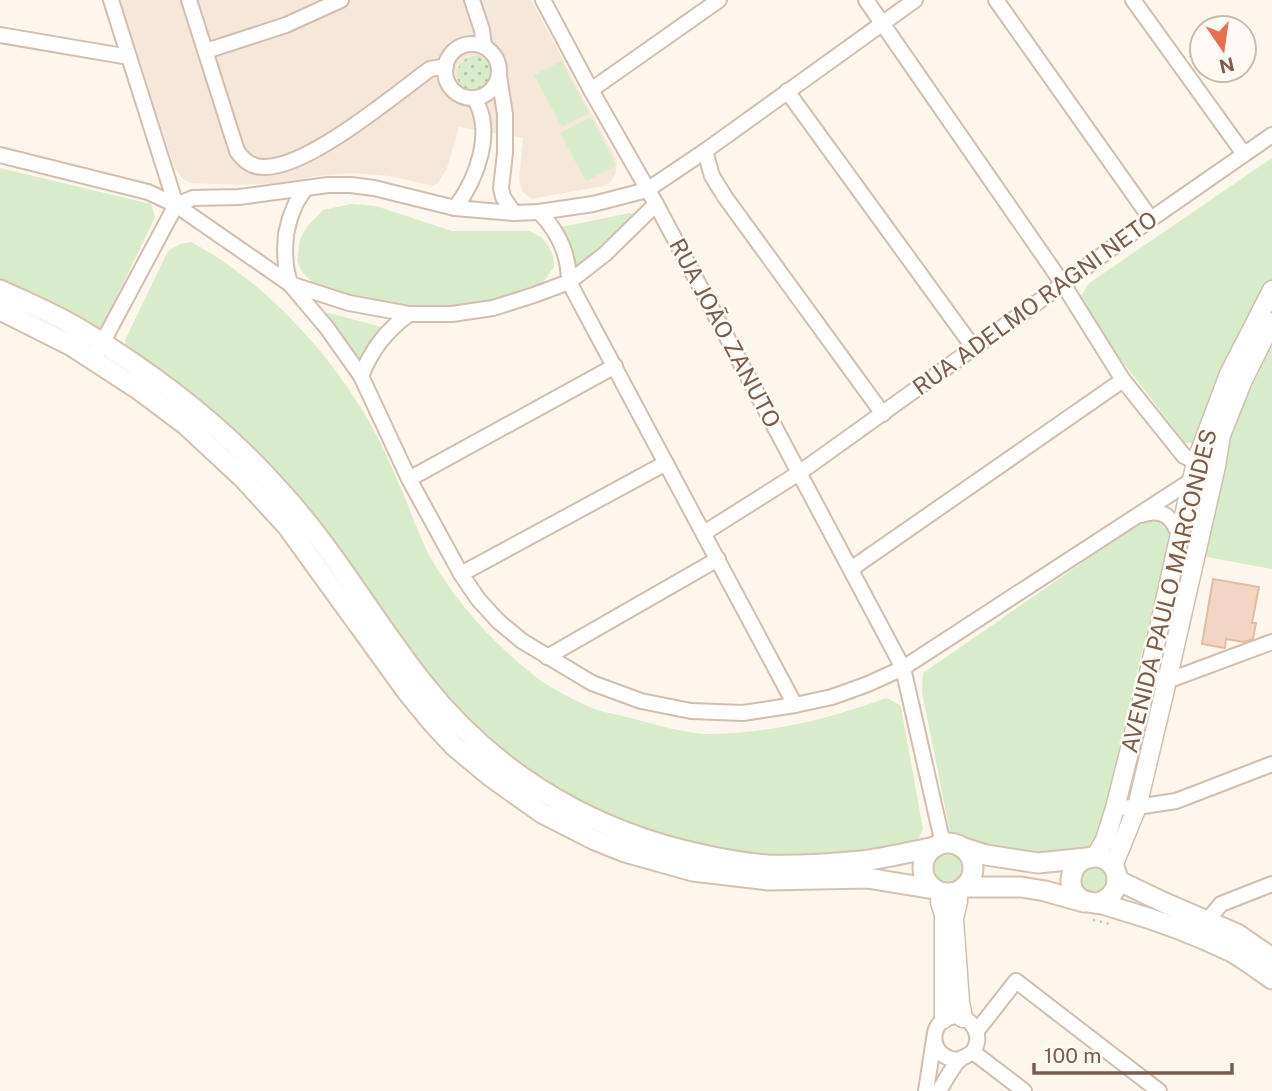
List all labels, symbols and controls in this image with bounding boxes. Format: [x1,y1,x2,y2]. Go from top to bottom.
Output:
north arrow [1188,14,1258,84]
text: N [1217,53,1237,78]
street label: RUA ADELMO RAGNI NETO [907,205,1162,400]
street label: RUA JOÃO ZANUTO [664,234,787,432]
street label: AVENIDA PAULO MARCONDES [1115,426,1222,756]
scale bar [1034,1032,1232,1076]
text: 100 m [1044,1043,1101,1068]

